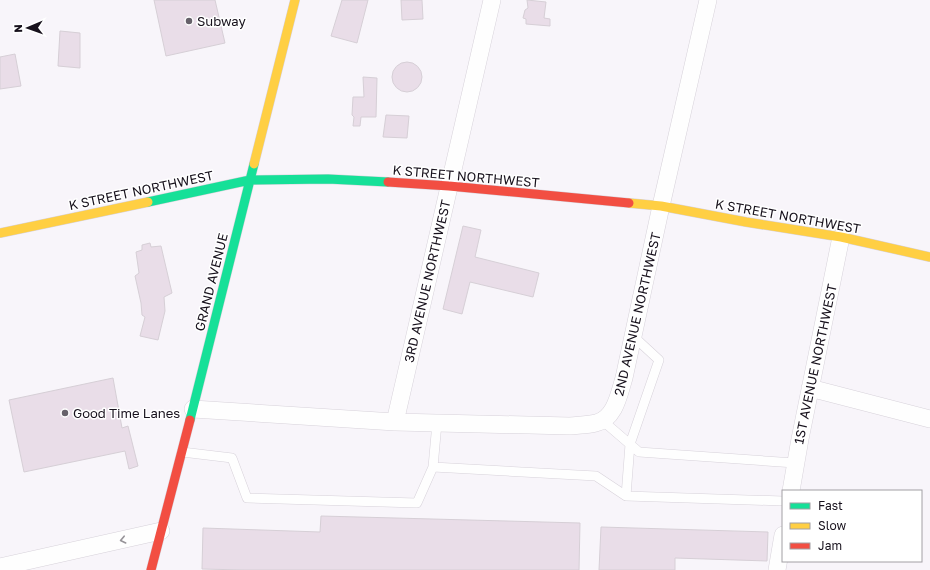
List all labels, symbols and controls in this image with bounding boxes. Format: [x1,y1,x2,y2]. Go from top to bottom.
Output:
north arrow [8,8,48,48]
place label: Subway [197,13,246,29]
marker: Subway [184,16,194,26]
text: N [11,24,24,33]
street label: K STREET NORTHWEST [392,162,540,190]
street label: K STREET NORTHWEST [67,167,215,213]
street label: K STREET NORTHWEST [714,195,862,237]
street label: 3RD AVENUE NORTHWEST [400,198,454,364]
street label: GRAND AVENUE [191,231,231,333]
street label: 2ND AVENUE NORTHWEST [610,231,664,397]
street label: 1ST AVENUE NORTHWEST [790,282,840,446]
place label: Good Time Lanes [73,405,180,421]
marker: Good Time Lanes [60,408,70,418]
legend [782,490,922,562]
text: Fast [818,498,843,513]
text: Slow [818,518,846,533]
one-way arrow [120,535,126,543]
text: Jam [818,538,842,553]

